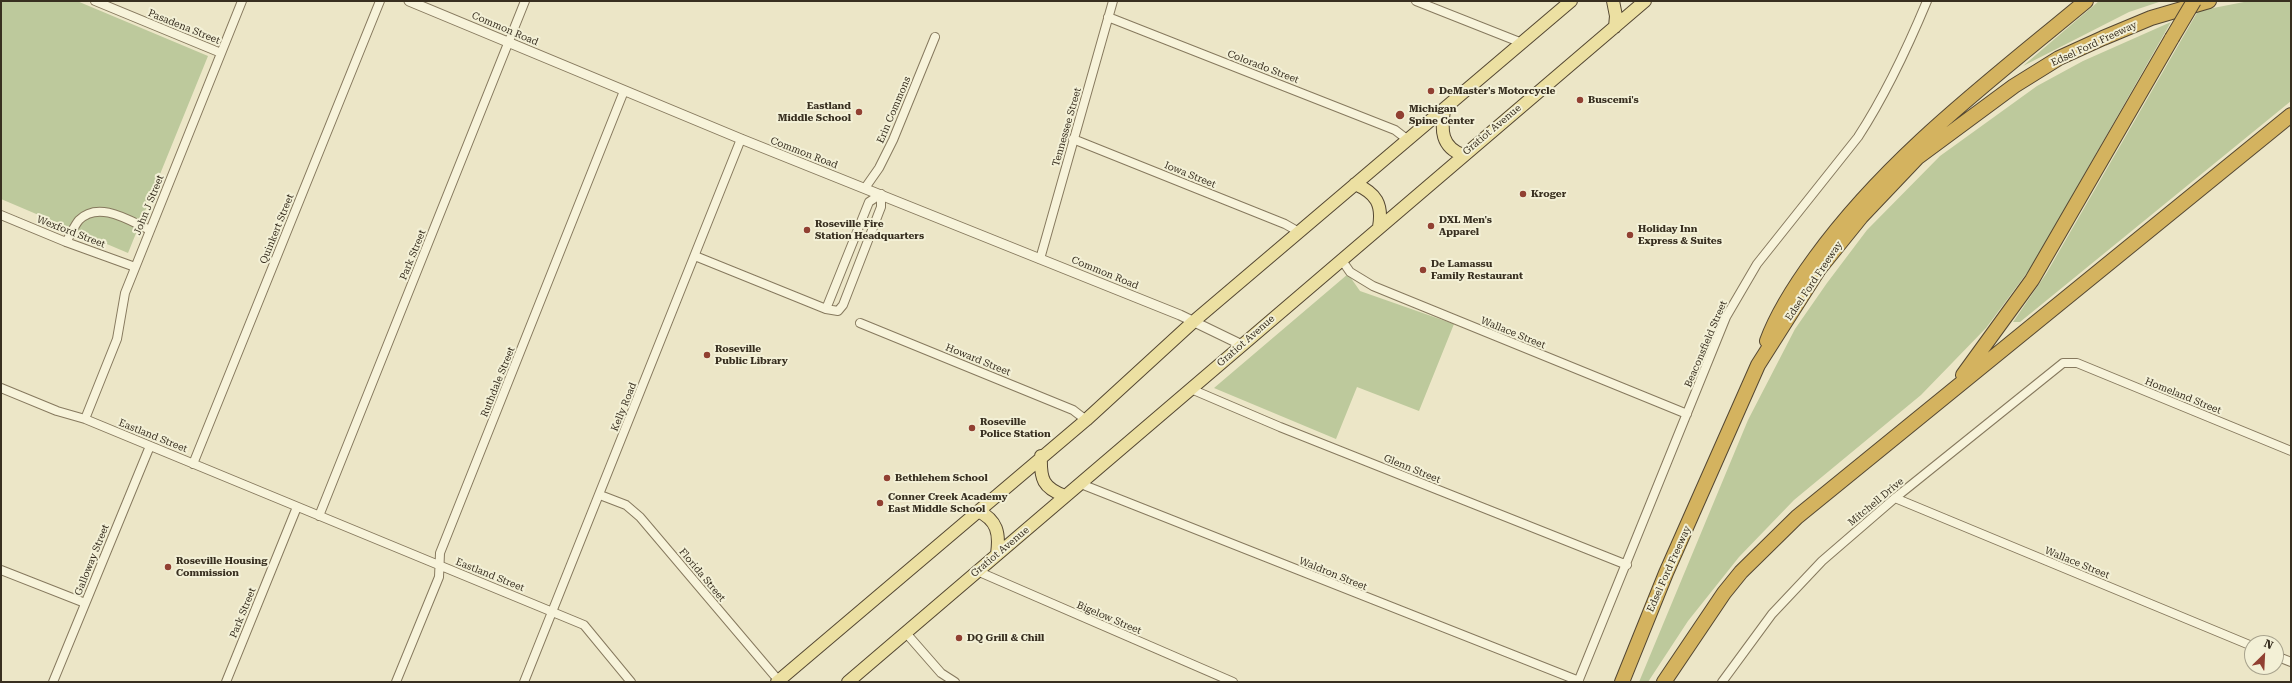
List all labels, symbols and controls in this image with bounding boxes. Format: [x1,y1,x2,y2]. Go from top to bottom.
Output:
street label: Pasadena Street [146,7,222,47]
street label: Common Road [470,10,540,48]
street label: Edsel Ford Freeway [2049,19,2139,69]
street label: Colorado Street [1226,48,1300,86]
street label: Erin Commons [874,75,914,145]
place label: DeMaster's Motorcycle [1439,85,1555,97]
street label: Tennessee Street [1050,86,1084,168]
marker: DeMaster's Motorcycle [1426,86,1436,96]
place label: Buscemi's [1588,94,1639,106]
marker: Buscemi's [1575,95,1585,105]
place label: Eastland Middle School [778,100,851,124]
street label: Gratiot Avenue [1460,102,1524,158]
place label: Michigan Spine Center [1409,103,1475,126]
marker: Eastland Middle School [854,107,864,117]
marker: Michigan Spine Center [1394,109,1406,121]
street label: Common Road [769,135,839,171]
street label: Iowa Street [1163,159,1217,191]
street label: John J Street [131,173,167,237]
place label: Kroger [1531,188,1566,200]
marker: Kroger [1518,189,1528,199]
street label: Quinkert Street [258,192,296,266]
street label: Wexford Street [35,213,107,251]
place label: DXL Men's Apparel [1439,214,1492,238]
place label: Roseville Fire Station Headquarters [815,218,924,242]
marker: DXL Men's Apparel [1426,221,1436,231]
place label: Holiday Inn Express & Suites [1638,223,1722,246]
marker: Roseville Fire Station Headquarters [802,225,812,235]
street label: Park Street [397,228,429,282]
marker: Holiday Inn Express & Suites [1625,230,1635,240]
street label: Edsel Ford Freeway [1783,239,1845,323]
street label: Common Road [1070,254,1140,292]
place label: De Lamassu Family Restaurant [1431,258,1523,282]
marker: De Lamassu Family Restaurant [1418,265,1428,275]
street label: Beaconsfield Street [1682,299,1730,389]
street label: Gratiot Avenue [1215,313,1277,369]
street label: Wallace Street [1479,315,1547,351]
street label: Howard Street [944,341,1012,379]
place label: Roseville Public Library [715,343,788,366]
street label: Ruthdale Street [478,345,518,419]
marker: Roseville Public Library [702,350,712,360]
street label: Homeland Street [2143,375,2223,417]
street label: Kelly Road [609,381,639,433]
place label: Roseville Police Station [980,416,1051,440]
street label: Eastland Street [117,417,189,455]
marker: Roseville Police Station [967,423,977,433]
street label: Glenn Street [1382,452,1442,486]
place label: Bethlehem School [895,472,988,484]
marker: Bethlehem School [882,473,892,483]
street label: Mitchell Drive [1846,475,1906,529]
place label: Conner Creek Academy East Middle School [888,491,1008,514]
marker: Conner Creek Academy East Middle School [875,498,885,508]
street label: Galloway Street [72,523,112,597]
street label: Gratiot Avenue [968,524,1032,580]
street label: Edsel Ford Freeway [1645,524,1693,614]
street label: Wallace Street [2043,545,2111,581]
street label: Florida Street [676,546,728,604]
place label: Roseville Housing Commission [176,555,267,578]
street label: Waldron Street [1297,555,1369,593]
street label: Eastland Street [454,556,526,594]
marker: Roseville Housing Commission [163,562,173,572]
street label: Park Street [227,586,259,640]
street label: Bigelow Street [1075,599,1143,637]
place label: DQ Grill & Chill [967,632,1044,644]
marker: DQ Grill & Chill [954,633,964,643]
north arrow [2244,635,2284,675]
text: N [2262,637,2275,652]

